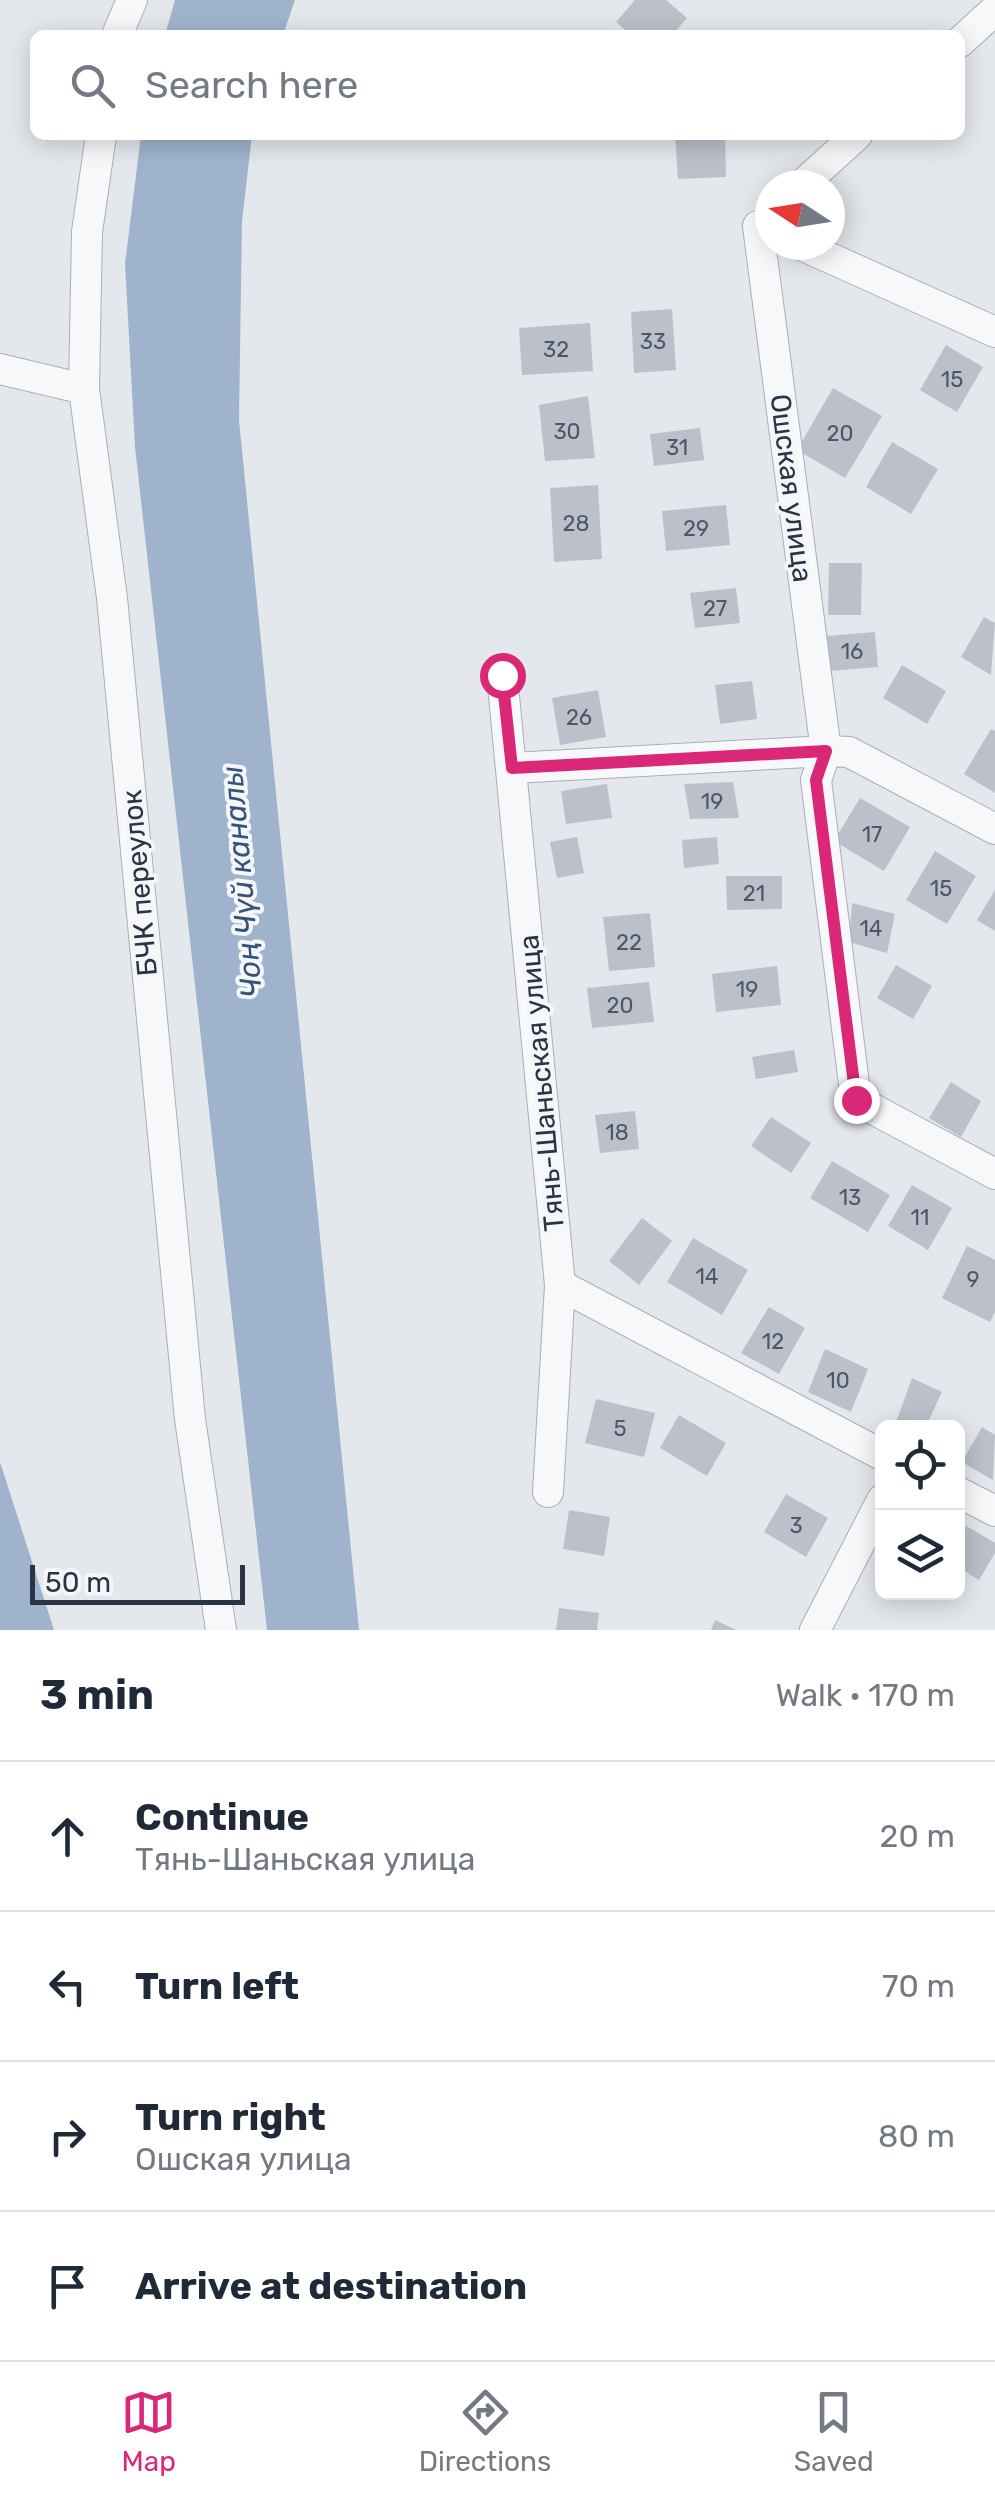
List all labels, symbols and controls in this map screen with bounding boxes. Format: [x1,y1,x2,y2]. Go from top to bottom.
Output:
search box [30,30,965,140]
icon: search [65,58,120,113]
text: Search here [145,62,358,108]
north arrow [755,170,845,260]
house number: 33 [640,328,666,355]
house number: 32 [543,336,569,363]
house number: 15 [941,366,963,393]
street label: Ошская улица [764,392,819,584]
house number: 30 [553,418,581,445]
house number: 20 [827,420,853,447]
house number: 31 [666,434,688,461]
house number: 28 [563,510,589,537]
house number: 29 [683,515,709,542]
house number: 27 [703,595,727,622]
house number: 16 [841,638,863,665]
route start [480,653,526,699]
house number: 26 [566,704,592,731]
water label: Чоң Чүй каналы [214,765,270,999]
street label: БЧК переулок [115,788,164,977]
house number: 19 [701,788,723,815]
house number: 17 [862,821,882,848]
house number: 15 [930,875,952,902]
house number: 21 [743,880,765,907]
house number: 14 [859,915,883,942]
house number: 22 [616,929,642,956]
street label: Тянь-Шаньская улица [512,933,571,1233]
house number: 19 [736,976,758,1003]
house number: 20 [607,992,633,1019]
route end [834,1078,880,1124]
house number: 18 [605,1119,629,1146]
house number: 13 [839,1184,861,1211]
house number: 11 [911,1204,929,1231]
house number: 14 [695,1263,719,1290]
house number: 9 [966,1266,980,1293]
house number: 12 [762,1328,784,1355]
house number: 10 [826,1367,850,1394]
house number: 5 [613,1415,627,1442]
map controls [875,1420,965,1600]
button: locate [875,1420,965,1510]
button: layers [875,1510,965,1600]
house number: 3 [789,1512,803,1539]
scale bar [30,1560,245,1604]
text: 50 m [45,1566,111,1599]
text: 3 min [40,1670,154,1720]
text: Walk · 170 m [775,1676,955,1714]
text: Continue [135,1794,309,1840]
icon: ahead [40,1809,95,1864]
text: 20 m [880,1817,955,1855]
text: Тянь-Шаньская улица [135,1840,475,1878]
icon: left [40,1959,95,2014]
text: Turn left [135,1963,299,2009]
text: 70 m [882,1967,955,2005]
text: Turn right [135,2094,326,2140]
icon: right [40,2109,95,2164]
text: 80 m [878,2117,955,2155]
text: Ошская улица [135,2140,352,2178]
icon: arrive [40,2259,95,2314]
text: Arrive at destination [135,2263,527,2309]
tab: Map [121,2385,176,2478]
tab: Directions [419,2385,551,2478]
tab: Saved [794,2385,874,2478]

